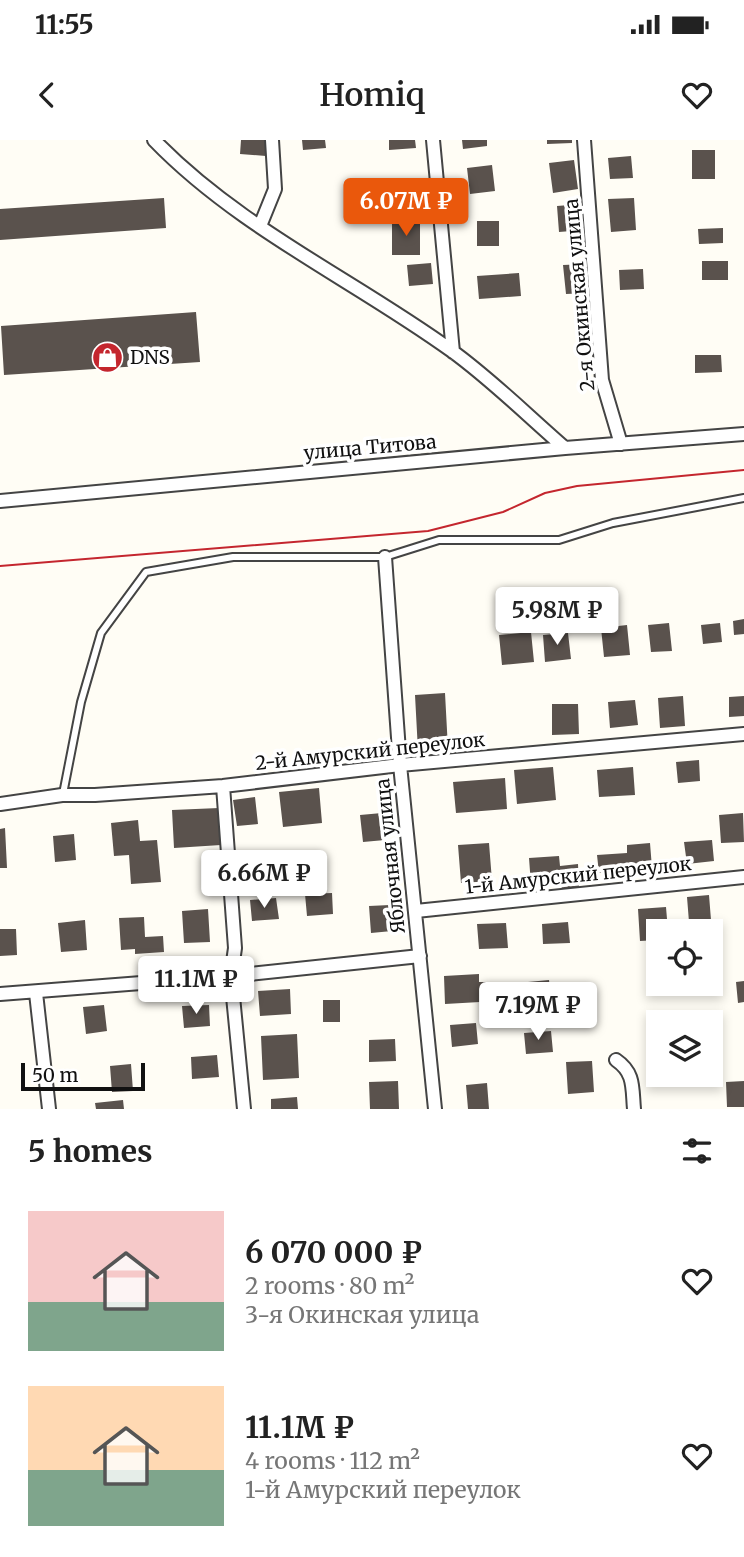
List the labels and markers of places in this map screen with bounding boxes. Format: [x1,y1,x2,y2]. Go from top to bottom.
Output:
pin: 6.07M ₽ [341,178,471,238]
shop icon: DNS [90,340,124,374]
place label: DNS [130,345,170,369]
pin: 5.98M ₽ [492,588,622,647]
pin: 6.66M ₽ [199,850,329,910]
pin: 11.1M ₽ [131,956,261,1016]
pin: 7.19M ₽ [473,982,603,1042]

